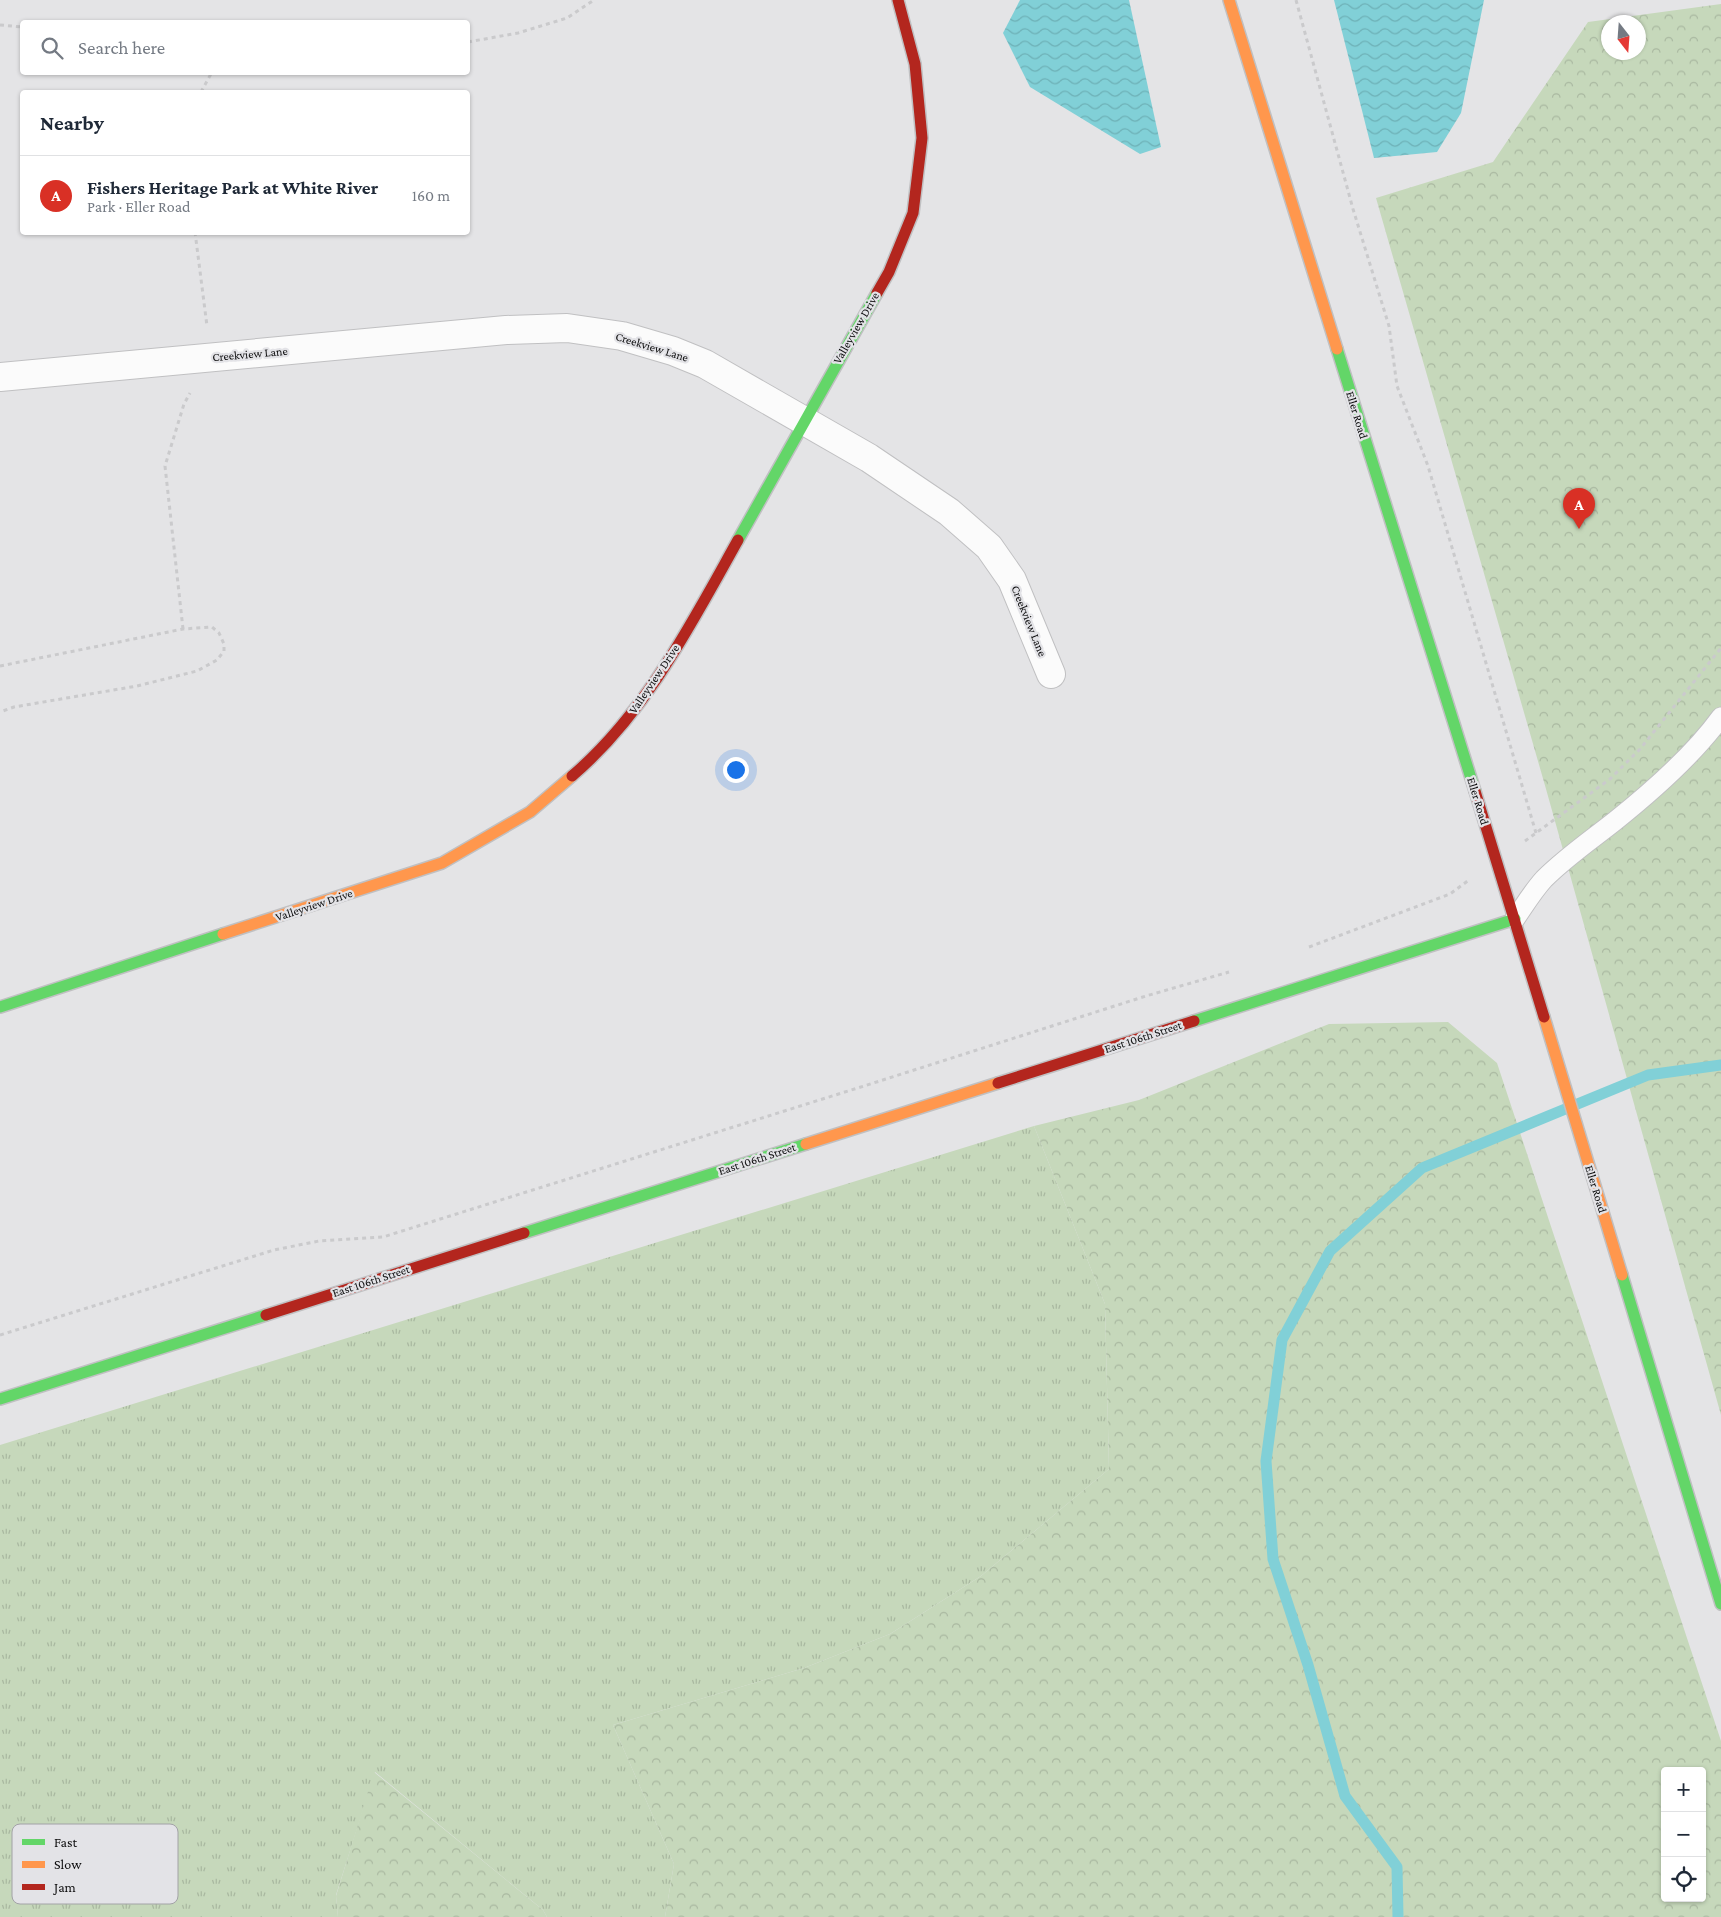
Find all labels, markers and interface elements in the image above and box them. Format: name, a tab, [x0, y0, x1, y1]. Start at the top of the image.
north arrow	[1601, 15, 1646, 60]
search box	[20, 20, 470, 75]
icon: search	[38, 34, 66, 62]
text: Search here	[78, 37, 165, 58]
text: Nearby	[40, 111, 104, 135]
text: Fishers Heritage Park at White River	[87, 177, 378, 198]
text: A	[51, 187, 61, 204]
text: 160 m	[412, 187, 450, 204]
text: Park · Eller Road	[87, 198, 191, 215]
street label: Valleyview Drive	[830, 290, 882, 366]
street label: Creekview Lane	[614, 329, 690, 365]
street label: Creekview Lane	[212, 344, 288, 364]
street label: Eller Road	[1343, 390, 1371, 441]
pin: A	[1563, 488, 1595, 529]
street label: Creekview Lane	[1008, 583, 1050, 659]
street label: Valleyview Drive	[626, 642, 682, 716]
your location	[723, 757, 749, 783]
street label: Eller Road	[1464, 776, 1492, 827]
street label: Valleyview Drive	[274, 886, 354, 924]
street label: East 106th Street	[1103, 1018, 1184, 1056]
street label: East 106th Street	[717, 1140, 798, 1178]
street label: Eller Road	[1582, 1164, 1610, 1215]
street label: East 106th Street	[331, 1262, 412, 1300]
map controls	[1661, 1767, 1706, 1902]
button: +	[1661, 1767, 1706, 1812]
button: −	[1661, 1812, 1706, 1857]
legend	[12, 1824, 178, 1904]
text: Fast	[54, 1834, 78, 1850]
text: Slow	[54, 1856, 82, 1872]
button: locate	[1661, 1857, 1706, 1902]
text: Jam	[52, 1879, 76, 1895]

